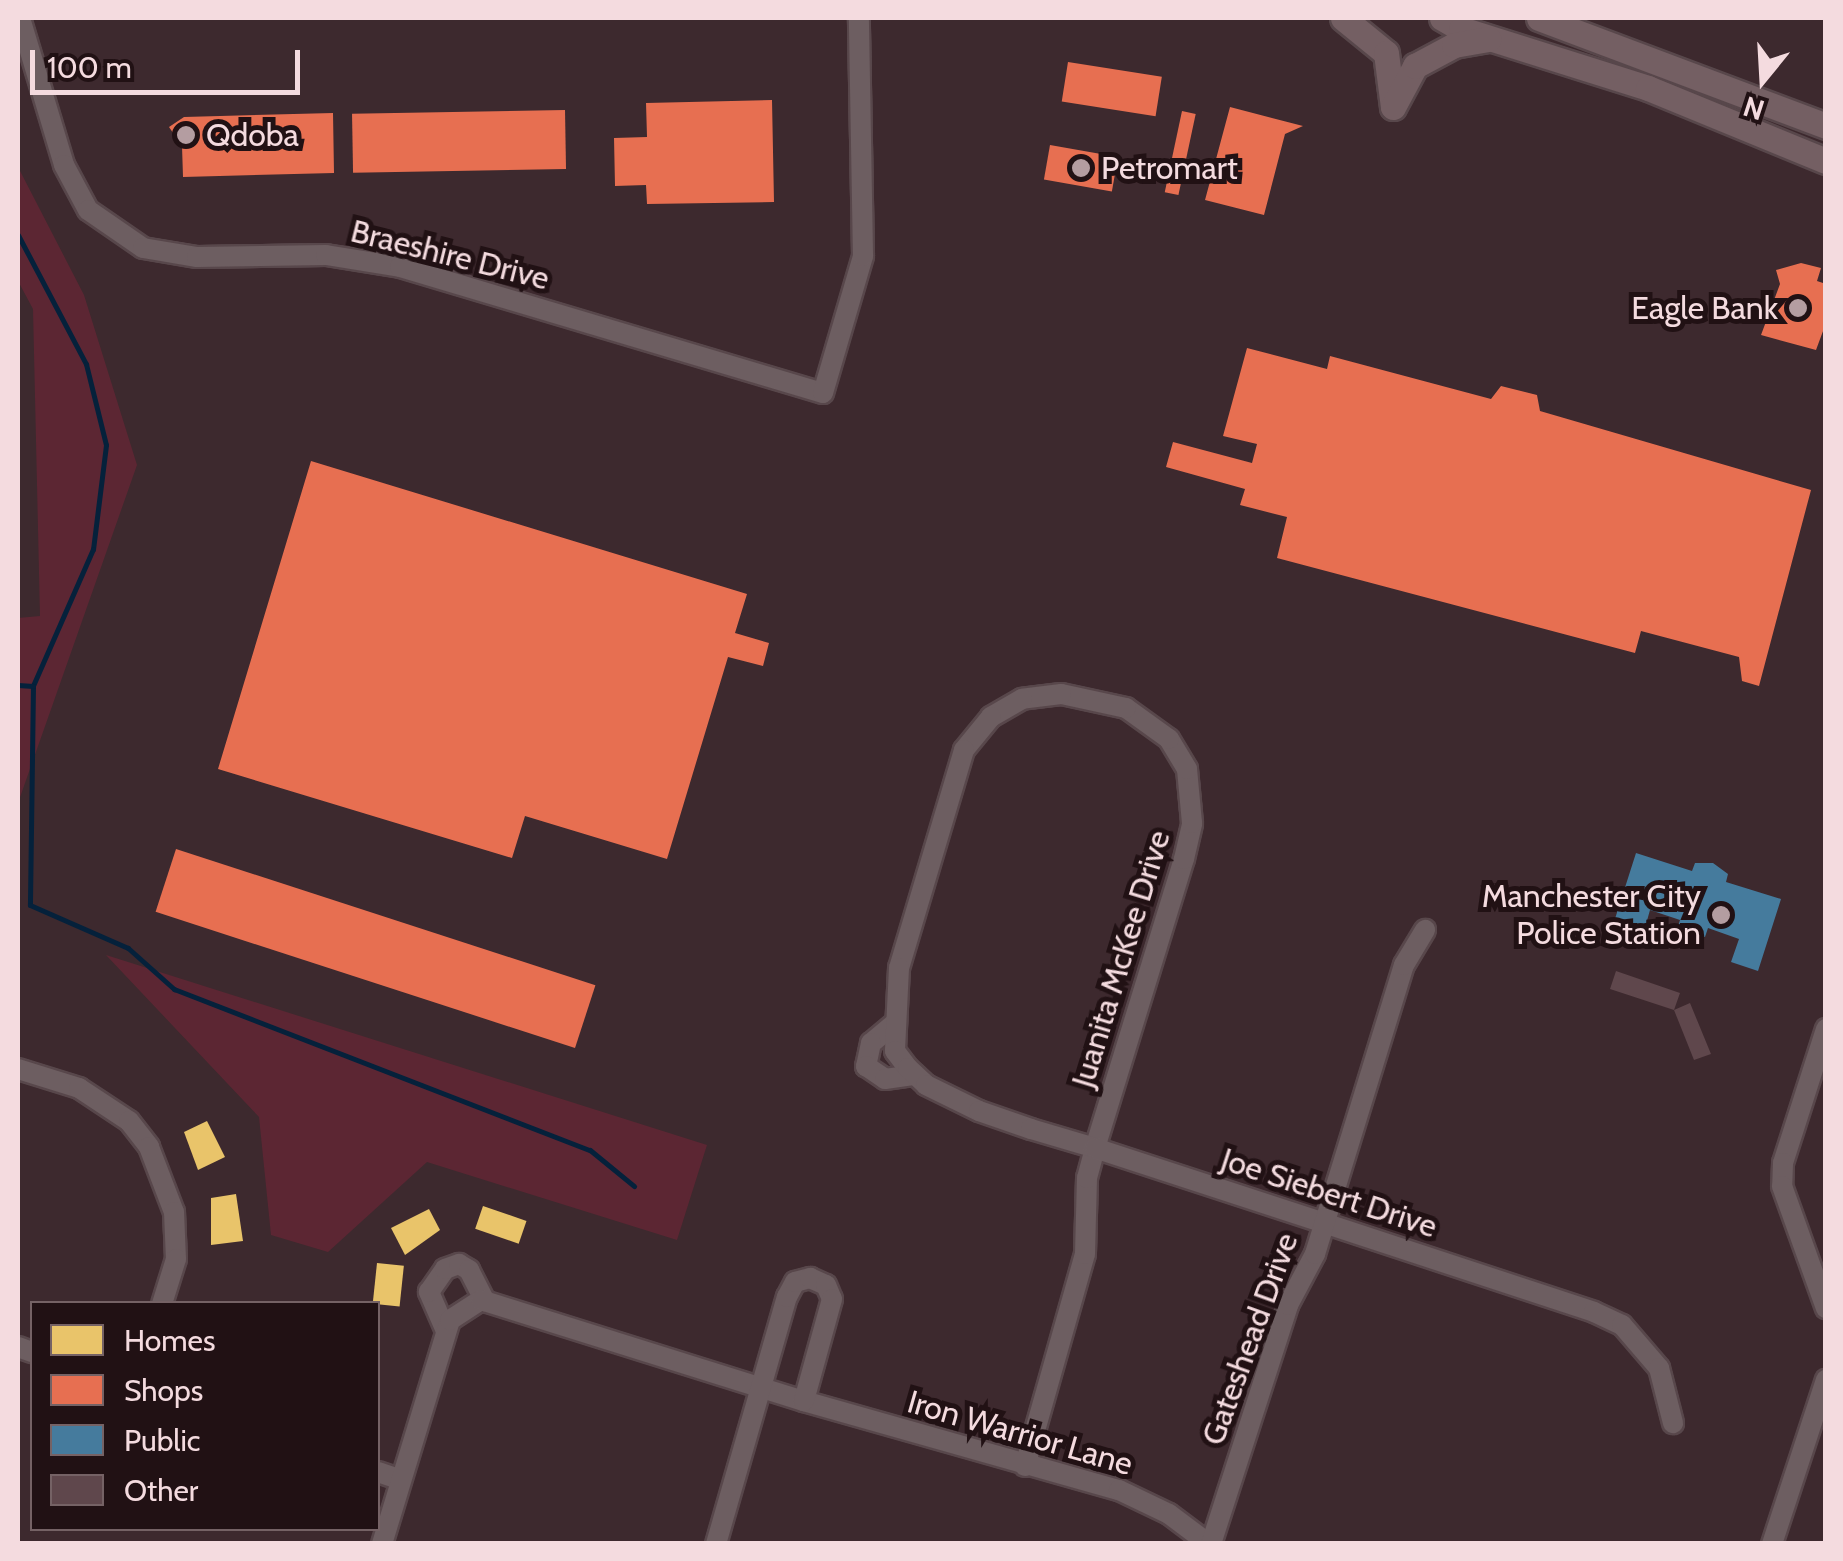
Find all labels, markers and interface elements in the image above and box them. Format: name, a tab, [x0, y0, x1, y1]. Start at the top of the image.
scale bar	[35, 30, 305, 92]
north arrow	[1713, 30, 1813, 130]
text: 100 m	[47, 49, 132, 86]
text: N	[1739, 89, 1768, 128]
place label: Qdoba	[206, 116, 299, 154]
marker: Qdoba	[175, 124, 197, 146]
place label: Petromart	[1101, 149, 1238, 187]
marker: Petromart	[1070, 157, 1092, 179]
street label: Braeshire Drive	[347, 212, 553, 298]
place label: Eagle Bank	[1631, 289, 1778, 327]
marker: Eagle Bank	[1787, 297, 1809, 319]
street label: Juanita McKee Drive	[1064, 826, 1178, 1092]
place label: Manchester City Police Station	[1482, 878, 1701, 953]
marker: Manchester City Police Station	[1710, 904, 1732, 926]
street label: Joe Siebert Drive	[1216, 1140, 1442, 1246]
street label: Gateshead Drive	[1194, 1228, 1306, 1450]
legend	[30, 1301, 380, 1531]
text: Homes	[124, 1322, 215, 1359]
text: Shops	[124, 1372, 203, 1409]
street label: Iron Warrior Lane	[903, 1383, 1137, 1483]
text: Public	[124, 1422, 200, 1459]
text: Other	[124, 1472, 198, 1509]

